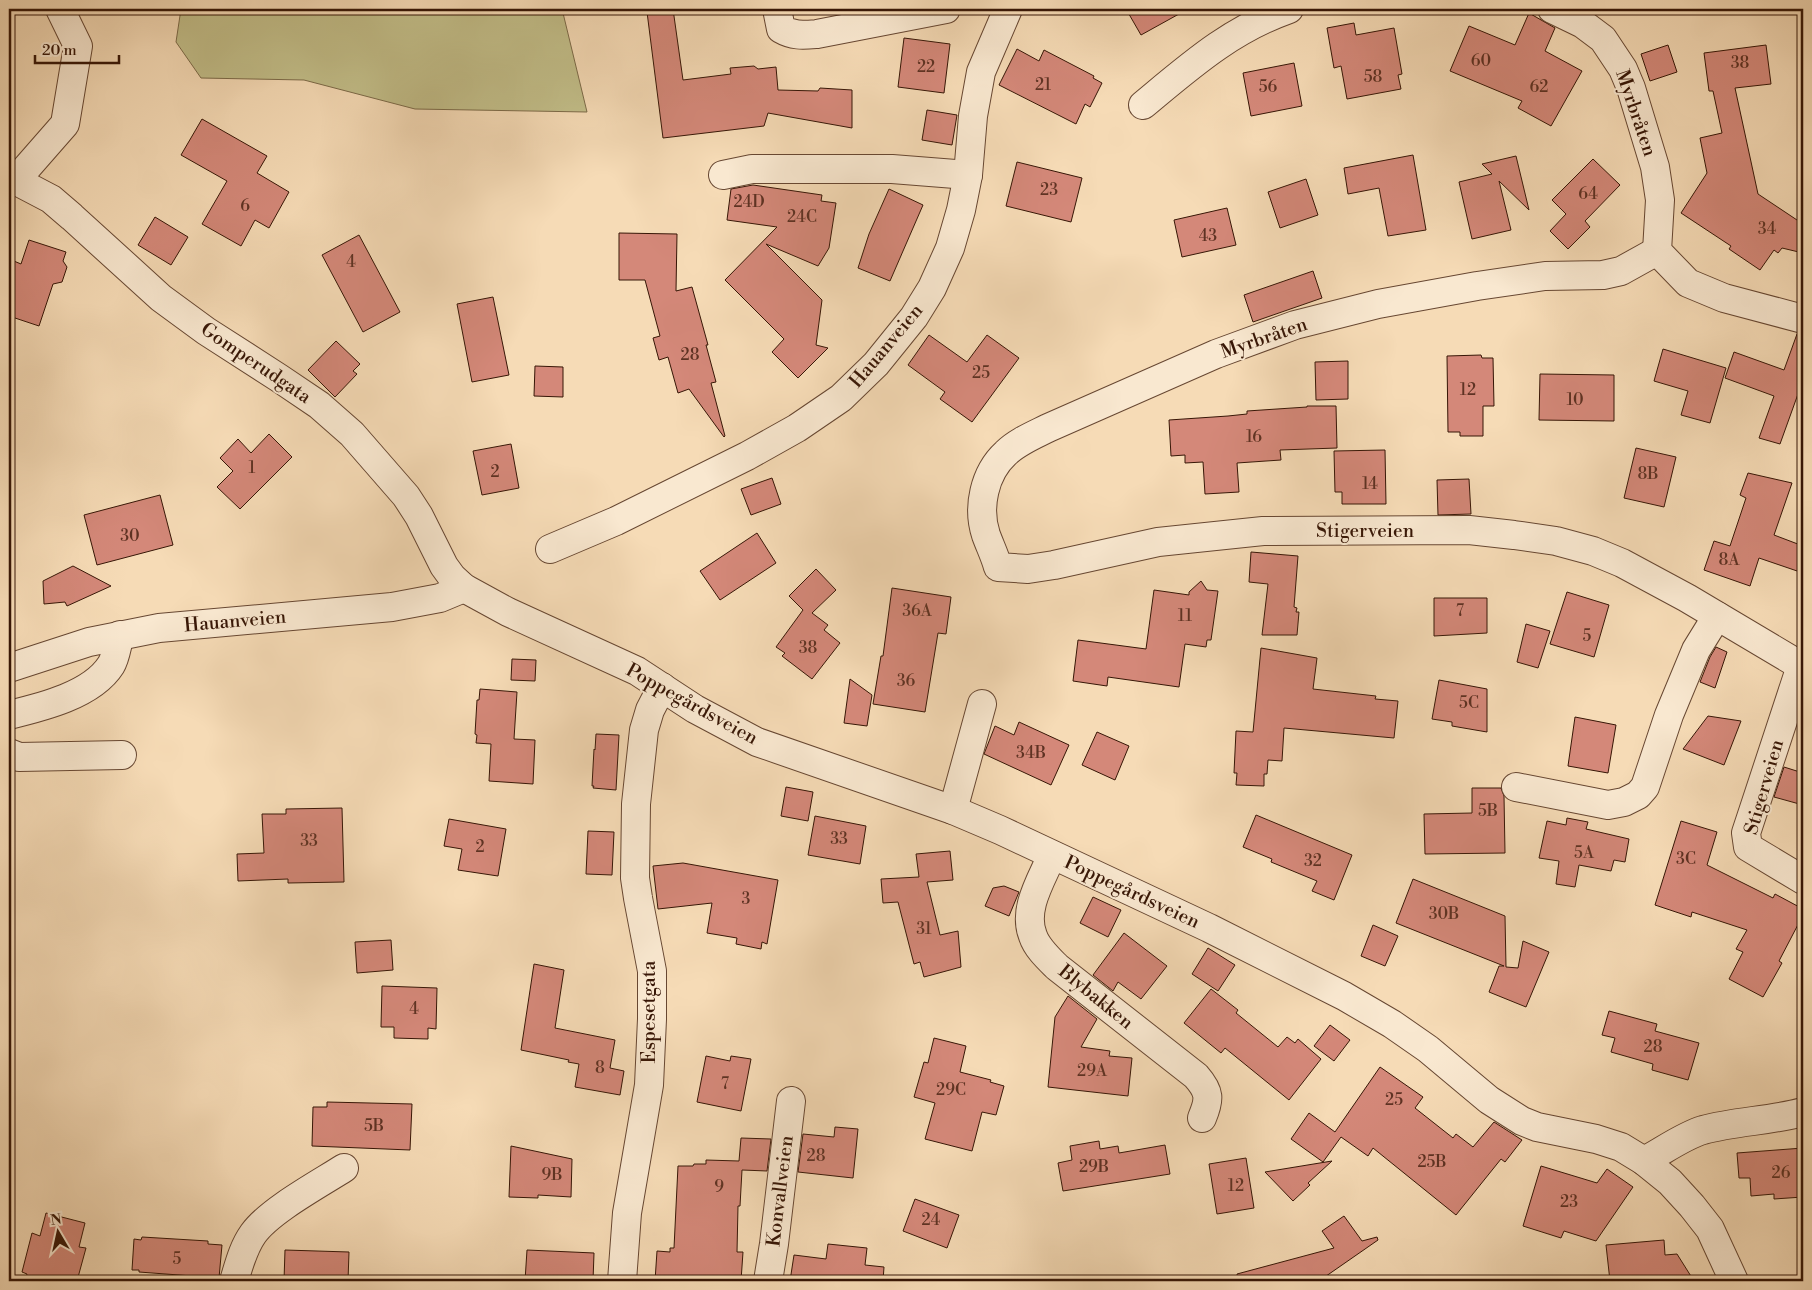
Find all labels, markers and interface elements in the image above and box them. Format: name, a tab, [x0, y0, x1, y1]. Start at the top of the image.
scale bar	[35, 32, 119, 64]
text: 20 m	[42, 41, 77, 60]
house number: 60	[1471, 51, 1491, 71]
house number: 38	[1731, 53, 1750, 73]
house number: 22	[917, 57, 935, 77]
street label: Myrbråten	[1610, 66, 1662, 160]
house number: 58	[1364, 67, 1383, 87]
house number: 21	[1035, 75, 1051, 95]
house number: 56	[1259, 77, 1278, 97]
house number: 62	[1530, 77, 1548, 97]
house number: 23	[1040, 180, 1058, 200]
house number: 64	[1578, 184, 1598, 204]
house number: 24D	[733, 192, 765, 212]
house number: 6	[240, 196, 250, 216]
house number: 24C	[787, 207, 817, 227]
house number: 34	[1758, 219, 1777, 239]
house number: 43	[1199, 226, 1217, 246]
house number: 4	[346, 252, 356, 272]
street label: Hauanveien	[844, 299, 928, 393]
street label: Myrbråten	[1217, 312, 1311, 364]
street label: Gomperudgata	[196, 317, 316, 409]
house number: 28	[681, 345, 700, 365]
house number: 25	[972, 363, 990, 383]
house number: 12	[1460, 380, 1476, 400]
house number: 10	[1567, 390, 1584, 410]
house number: 16	[1246, 427, 1262, 447]
house number: 1	[249, 458, 256, 478]
house number: 2	[490, 462, 500, 482]
house number: 8B	[1637, 464, 1659, 484]
house number: 14	[1362, 474, 1378, 494]
street label: Stigerveien	[1316, 519, 1414, 543]
house number: 30	[120, 526, 140, 546]
house number: 8A	[1719, 550, 1740, 570]
house number: 36A	[902, 601, 933, 621]
house number: 7	[1456, 601, 1464, 621]
street label: Hauanveien	[183, 605, 287, 637]
house number: 11	[1178, 606, 1192, 626]
house number: 5	[1583, 626, 1592, 646]
house number: 38	[799, 638, 818, 658]
street label: Poppegårdsveien	[622, 658, 762, 750]
house number: 36	[897, 671, 916, 691]
house number: 5C	[1459, 693, 1479, 713]
street label: Stigerveien	[1739, 737, 1789, 837]
house number: 34B	[1016, 743, 1046, 763]
house number: 5B	[1478, 801, 1498, 821]
house number: 33	[830, 829, 848, 849]
house number: 33	[300, 831, 318, 851]
house number: 2	[475, 837, 485, 857]
house number: 5A	[1574, 843, 1595, 863]
house number: 3C	[1676, 849, 1696, 869]
street label: Poppegårdsveien	[1060, 850, 1204, 934]
house number: 32	[1304, 851, 1322, 871]
house number: 3	[742, 889, 751, 909]
house number: 30B	[1429, 904, 1459, 924]
house number: 31	[916, 919, 932, 939]
street label: Blybakken	[1053, 959, 1138, 1034]
street label: Espesetgata	[637, 960, 661, 1063]
house number: 4	[409, 999, 419, 1019]
house number: 28	[1644, 1037, 1663, 1057]
house number: 8	[595, 1058, 605, 1078]
house number: 29A	[1077, 1061, 1108, 1081]
house number: 7	[721, 1074, 729, 1094]
house number: 29C	[936, 1080, 966, 1100]
house number: 25	[1385, 1090, 1403, 1110]
house number: 5B	[364, 1116, 384, 1136]
street label: Konvallveien	[761, 1134, 799, 1248]
house number: 28	[807, 1146, 826, 1166]
house number: 25B	[1417, 1152, 1447, 1172]
house number: 29B	[1079, 1157, 1109, 1177]
house number: 26	[1772, 1163, 1791, 1183]
house number: 9B	[542, 1165, 562, 1185]
house number: 12	[1228, 1176, 1244, 1196]
house number: 9	[714, 1177, 724, 1197]
house number: 23	[1560, 1192, 1578, 1212]
north arrow	[32, 1208, 82, 1258]
text: N	[49, 1210, 63, 1230]
house number: 24	[922, 1210, 941, 1230]
house number: 5	[173, 1249, 182, 1269]

